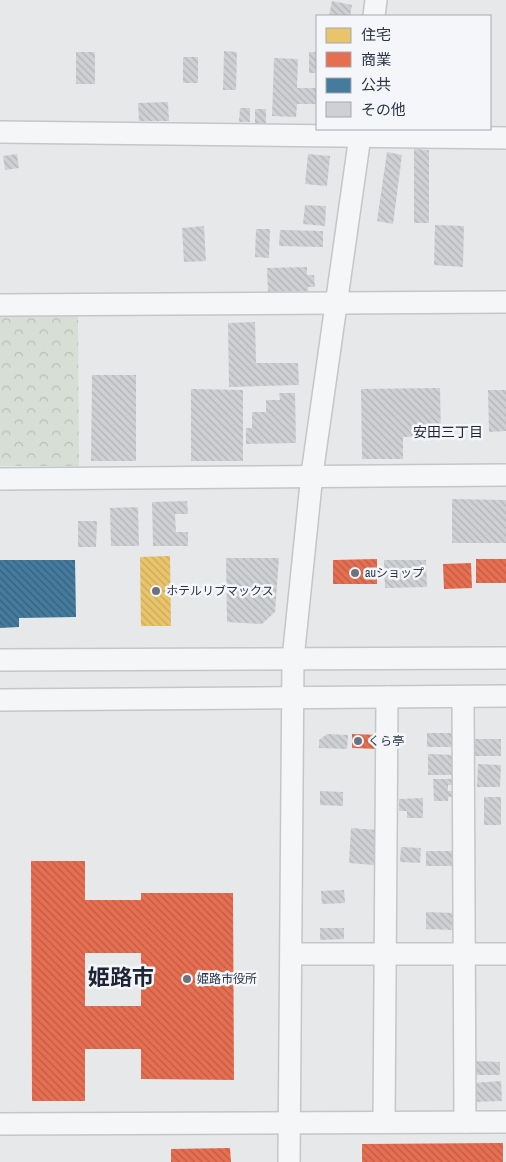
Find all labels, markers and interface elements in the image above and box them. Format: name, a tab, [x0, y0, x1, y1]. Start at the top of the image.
legend	[316, 15, 491, 130]
text: 住宅	[361, 24, 391, 45]
text: 商業	[361, 49, 391, 70]
text: 公共	[361, 74, 391, 95]
text: その他	[361, 99, 406, 120]
district label: 安田三丁目	[413, 423, 483, 441]
place label: auショップ	[365, 565, 424, 581]
marker: auショップ	[349, 567, 361, 579]
place label: ホテルリブマックス	[166, 583, 274, 599]
marker: ホテルリブマックス	[150, 585, 162, 597]
place label: くら亭	[368, 733, 404, 749]
marker: くら亭	[352, 735, 364, 747]
district label: 姫路市	[88, 962, 154, 992]
place label: 姫路市役所	[197, 971, 257, 987]
marker: 姫路市役所	[181, 973, 193, 985]

